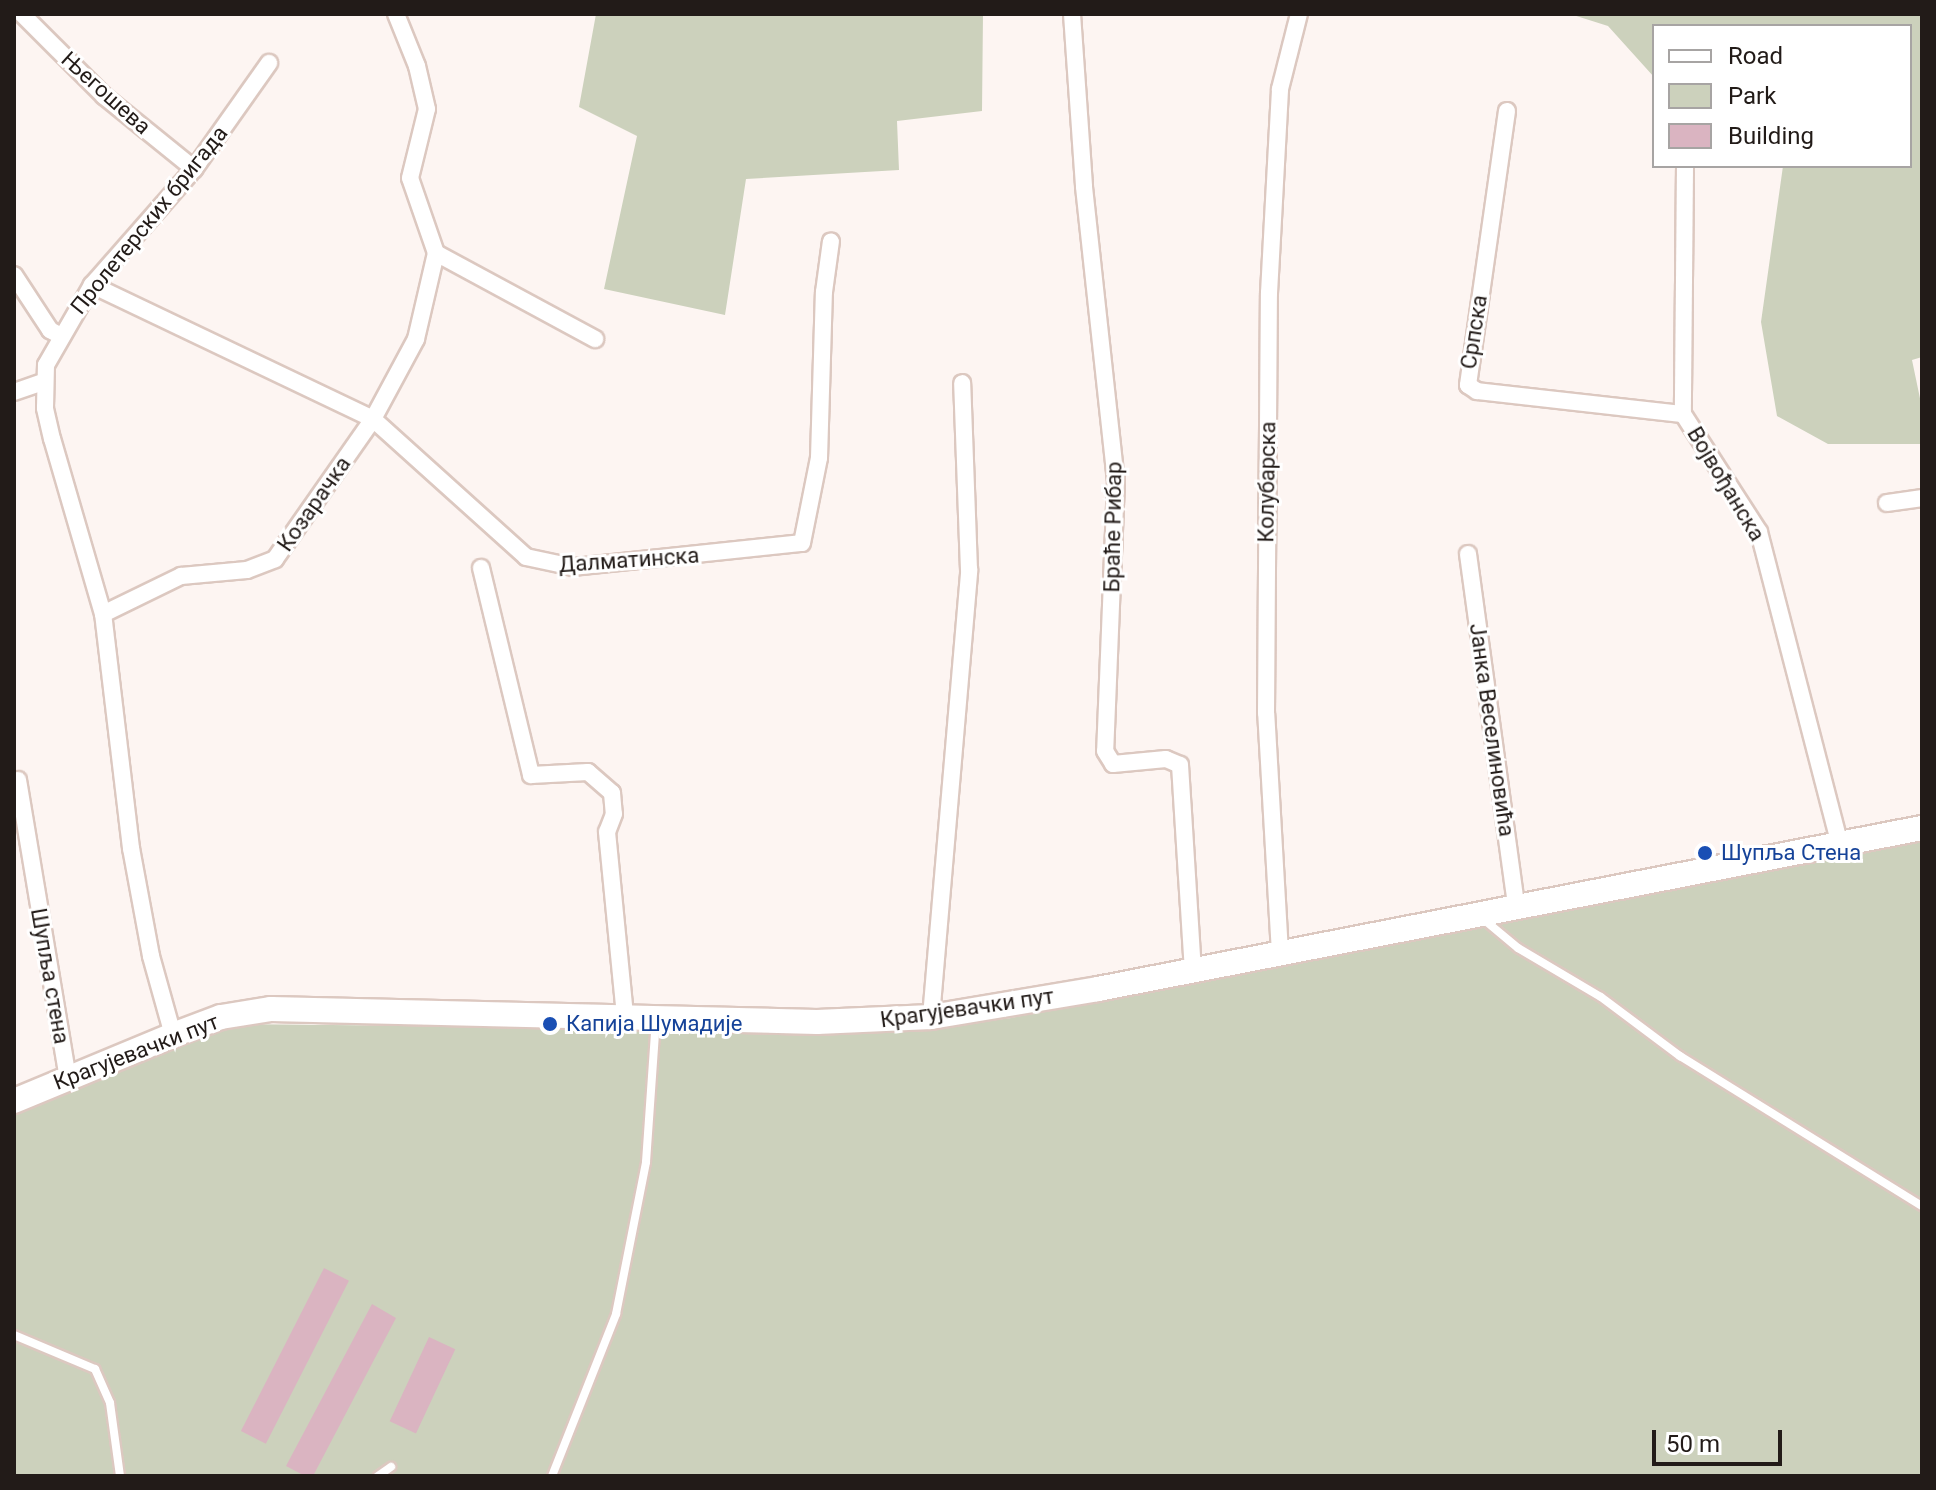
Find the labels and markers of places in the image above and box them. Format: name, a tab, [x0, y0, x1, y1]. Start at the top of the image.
place label: Шупља Стена	[1721, 840, 1861, 866]
marker: Шупља Стена	[1696, 844, 1714, 862]
place label: Капија Шумадије	[566, 1011, 742, 1037]
marker: Капија Шумадије	[541, 1015, 559, 1033]

